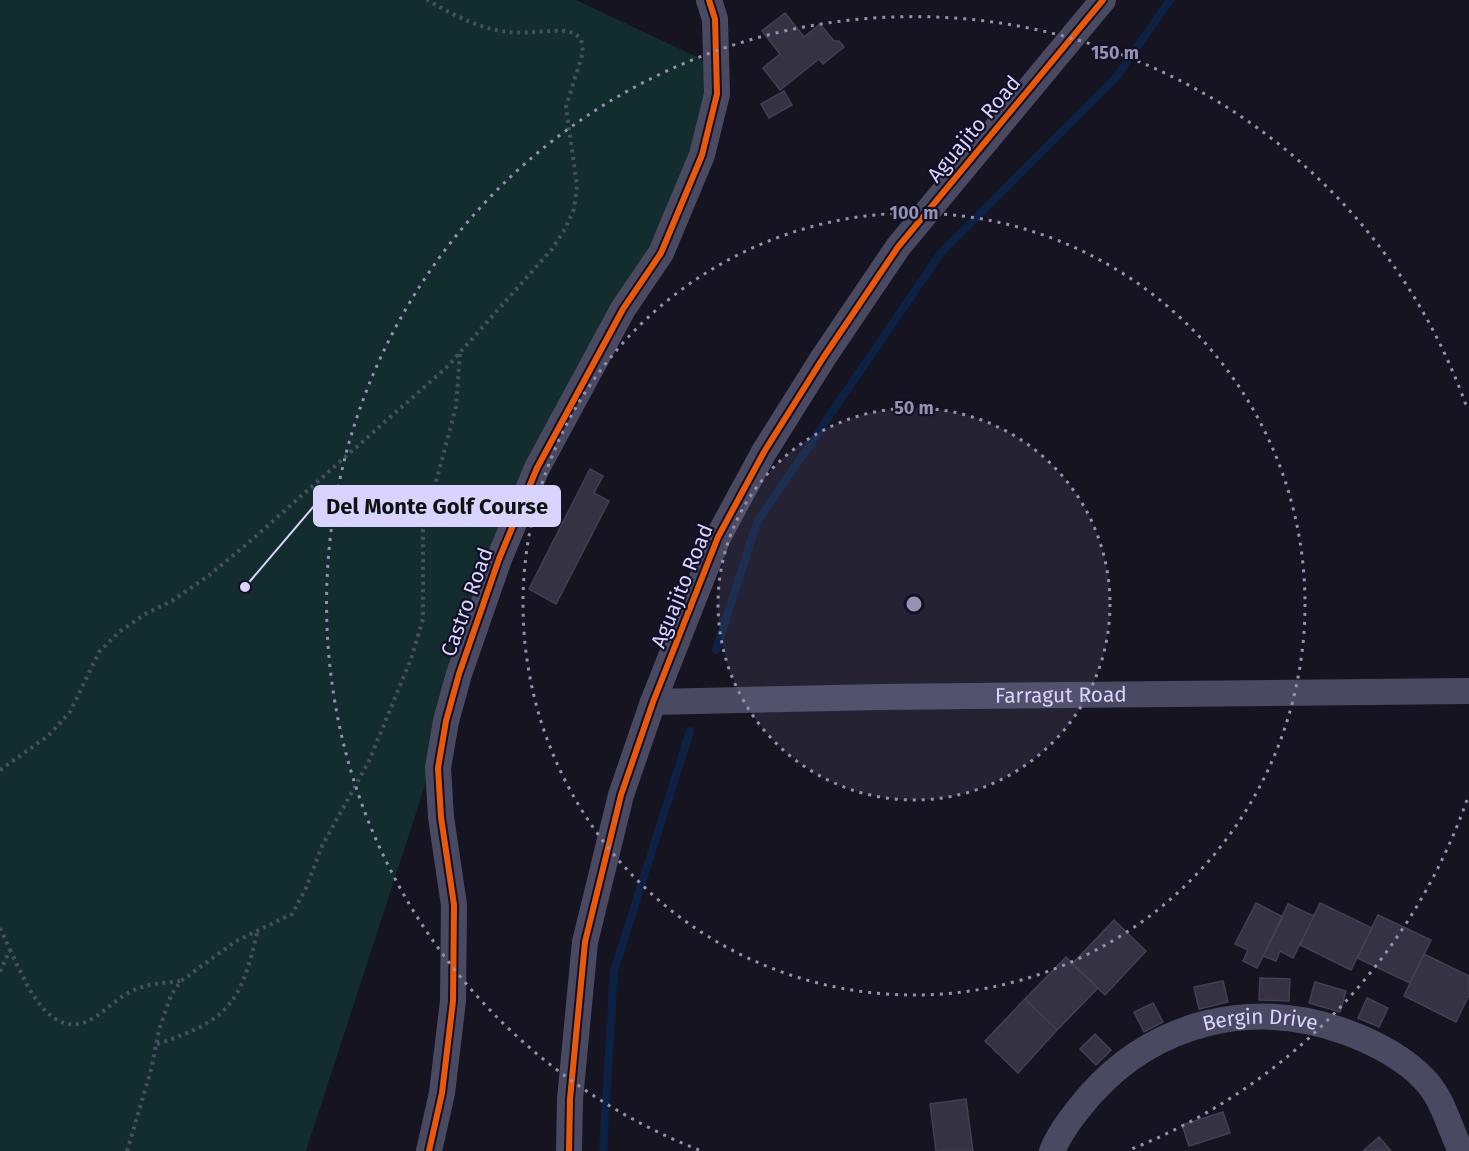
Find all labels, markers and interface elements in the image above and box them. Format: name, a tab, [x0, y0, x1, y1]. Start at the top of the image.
text: 150 m	[1091, 42, 1139, 64]
street label: Aguajito Road	[922, 70, 1026, 188]
text: 100 m	[890, 202, 938, 224]
text: 50 m	[894, 397, 934, 419]
callout: Del Monte Golf Course	[314, 486, 560, 526]
text: Del Monte Golf Course	[326, 493, 548, 520]
street label: Aguajito Road	[645, 520, 719, 652]
street label: Castro Road	[435, 544, 499, 660]
centre of rings	[904, 594, 924, 614]
street label: Farragut Road	[995, 681, 1127, 709]
street label: Bergin Drive	[1200, 1004, 1320, 1037]

